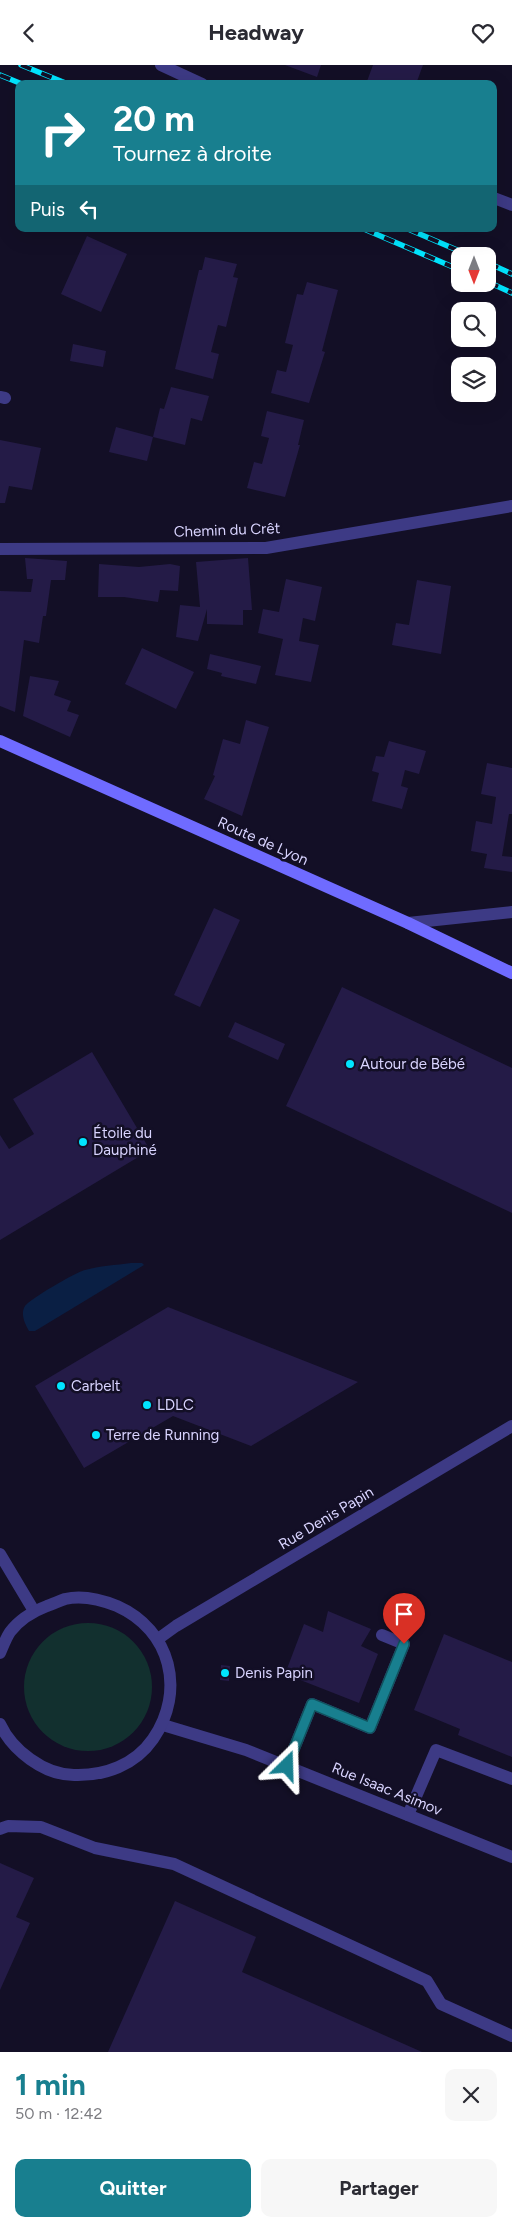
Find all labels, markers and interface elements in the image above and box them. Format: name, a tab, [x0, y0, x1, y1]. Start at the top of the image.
icon: back	[15, 19, 43, 47]
text: Headway	[208, 19, 304, 46]
icon: heart	[469, 19, 497, 47]
text: 20 m	[113, 98, 195, 140]
icon: right	[30, 100, 95, 165]
text: Tournez à droite	[113, 140, 272, 167]
icon: left	[75, 195, 103, 223]
text: Puis	[30, 198, 65, 221]
north arrow	[451, 247, 496, 293]
map controls	[451, 247, 496, 402]
button: search	[451, 302, 496, 347]
button: layers	[451, 357, 496, 402]
street label: Chemin du Crêt	[174, 519, 281, 541]
street label: Route de Lyon	[215, 813, 311, 869]
place label: Autour de Bébé	[360, 1055, 465, 1073]
marker: Autour de Bébé	[344, 1058, 356, 1070]
place label: Étoile du Dauphiné	[93, 1124, 157, 1159]
marker: Étoile du Dauphiné	[77, 1136, 89, 1148]
place label: Carbelt	[71, 1377, 121, 1395]
marker: Carbelt	[55, 1380, 67, 1392]
place label: LDLC	[157, 1396, 194, 1414]
marker: LDLC	[141, 1399, 153, 1411]
place label: Terre de Running	[106, 1426, 219, 1444]
marker: Terre de Running	[90, 1429, 102, 1441]
street label: Rue Denis Papin	[275, 1483, 377, 1553]
pin	[383, 1593, 425, 1644]
icon: arrive	[390, 1600, 418, 1628]
place label: Denis Papin	[235, 1664, 313, 1682]
marker: Denis Papin	[219, 1667, 231, 1679]
position arrow	[260, 1739, 312, 1791]
street label: Rue Isaac Asimov	[329, 1759, 445, 1819]
text: 1 min	[15, 2066, 86, 2103]
button: close	[445, 2069, 497, 2121]
text: 50 m · 12:42	[15, 2104, 102, 2123]
button: Quitter	[15, 2159, 251, 2217]
button: Partager	[261, 2159, 497, 2217]

